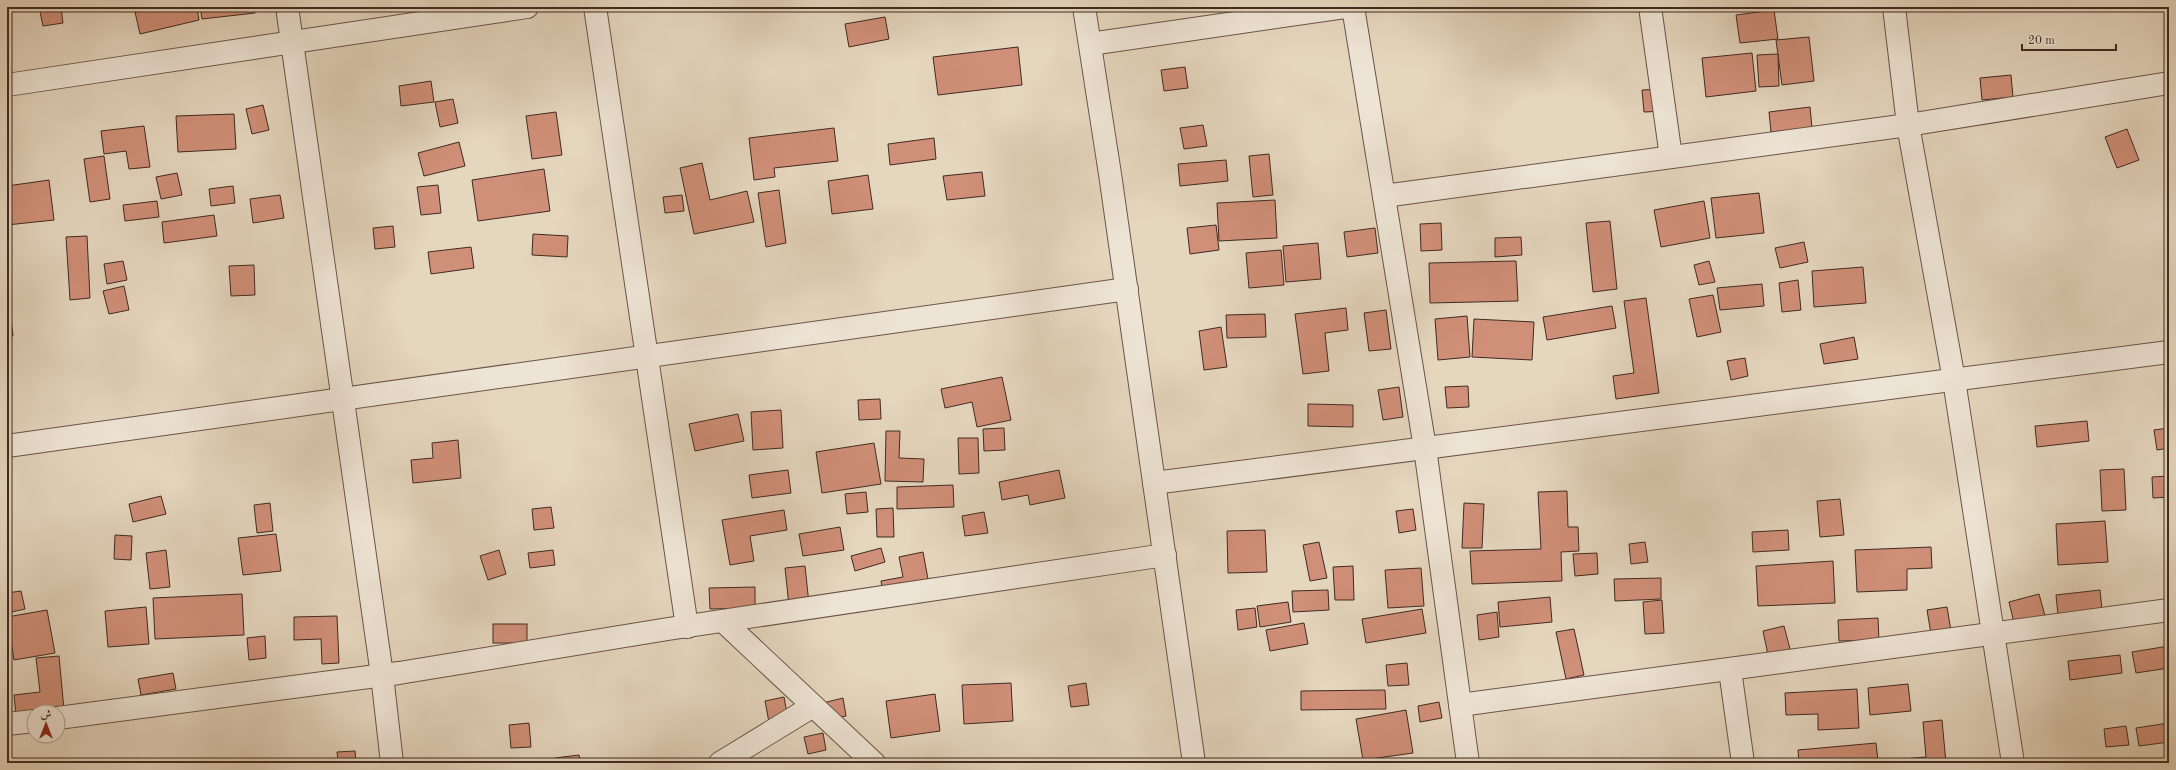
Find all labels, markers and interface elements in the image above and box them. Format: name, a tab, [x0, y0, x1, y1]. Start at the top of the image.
scale bar	[2022, 26, 2116, 52]
text: 20 m	[2028, 35, 2055, 47]
north arrow	[26, 704, 66, 744]
text: ش	[41, 710, 52, 721]

